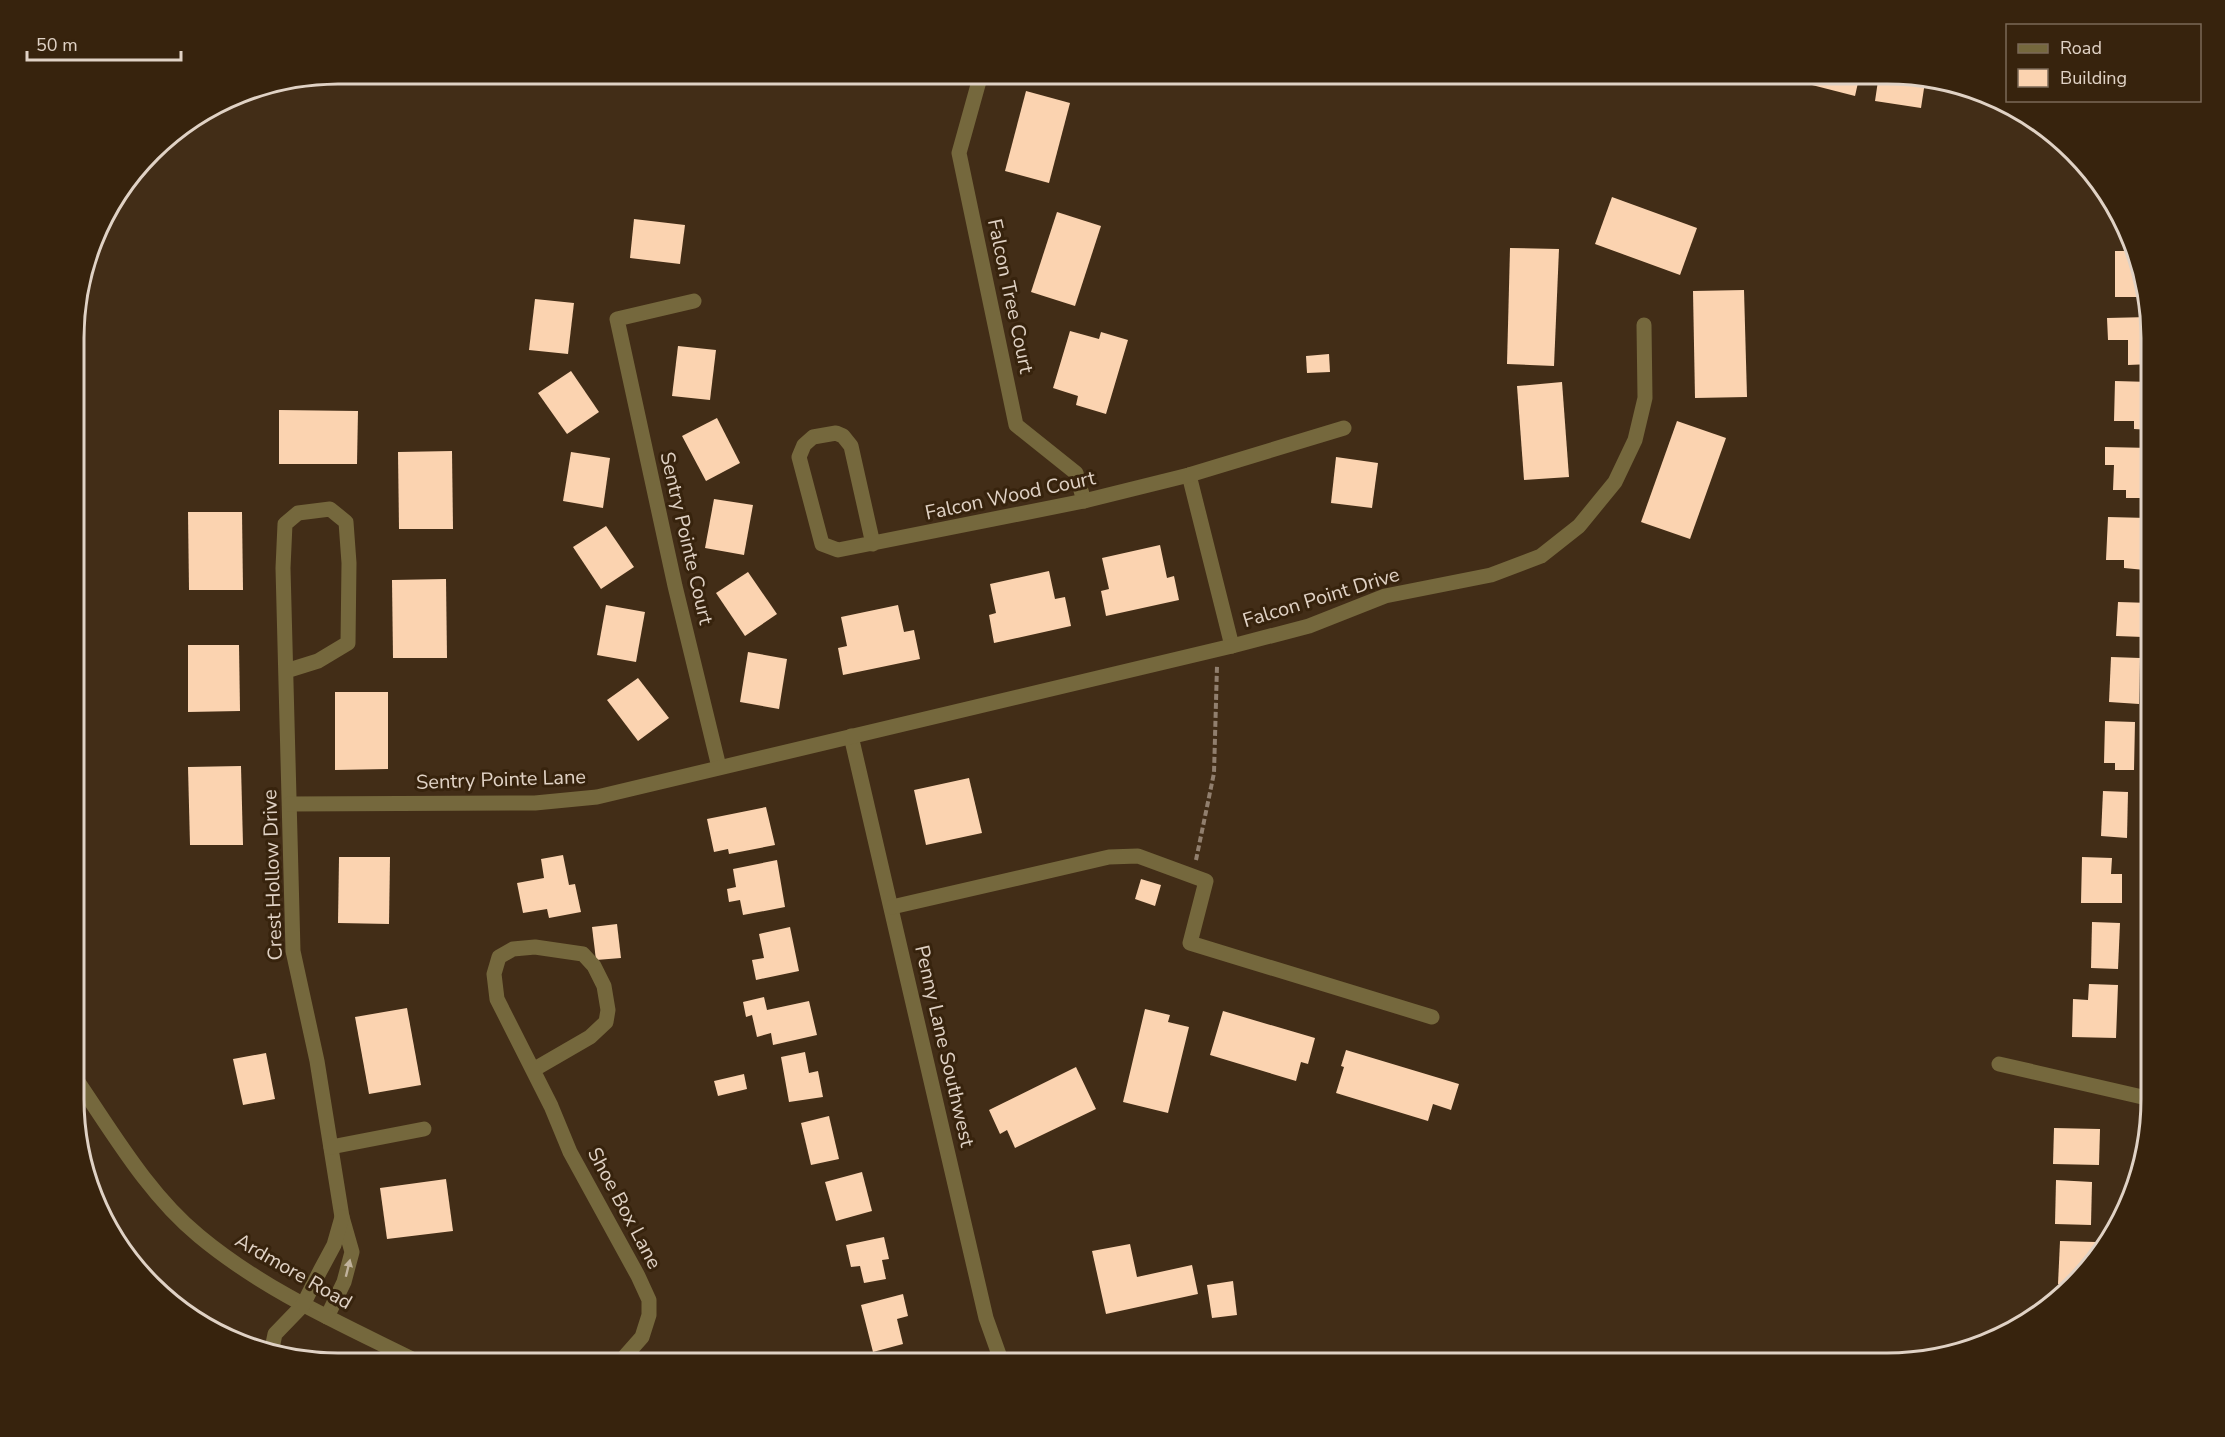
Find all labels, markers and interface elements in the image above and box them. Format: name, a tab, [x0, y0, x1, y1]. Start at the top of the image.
scale bar	[27, 24, 182, 62]
legend	[2006, 24, 2201, 102]
text: 50 m	[36, 33, 78, 57]
text: Road	[2060, 36, 2102, 60]
text: Building	[2060, 66, 2127, 90]
street label: Falcon Tree Court	[981, 216, 1040, 377]
street label: Sentry Pointe Court	[654, 449, 720, 628]
street label: Falcon Wood Court	[923, 464, 1099, 527]
street label: Falcon Point Drive	[1239, 561, 1403, 634]
street label: Sentry Pointe Lane	[416, 763, 586, 796]
street label: Crest Hollow Drive	[256, 789, 289, 961]
street label: Penny Lane Southwest	[908, 943, 981, 1151]
street label: Shoe Box Lane	[581, 1143, 668, 1274]
street label: Ardmore Road	[230, 1227, 357, 1316]
one-way arrow	[343, 1259, 353, 1277]

